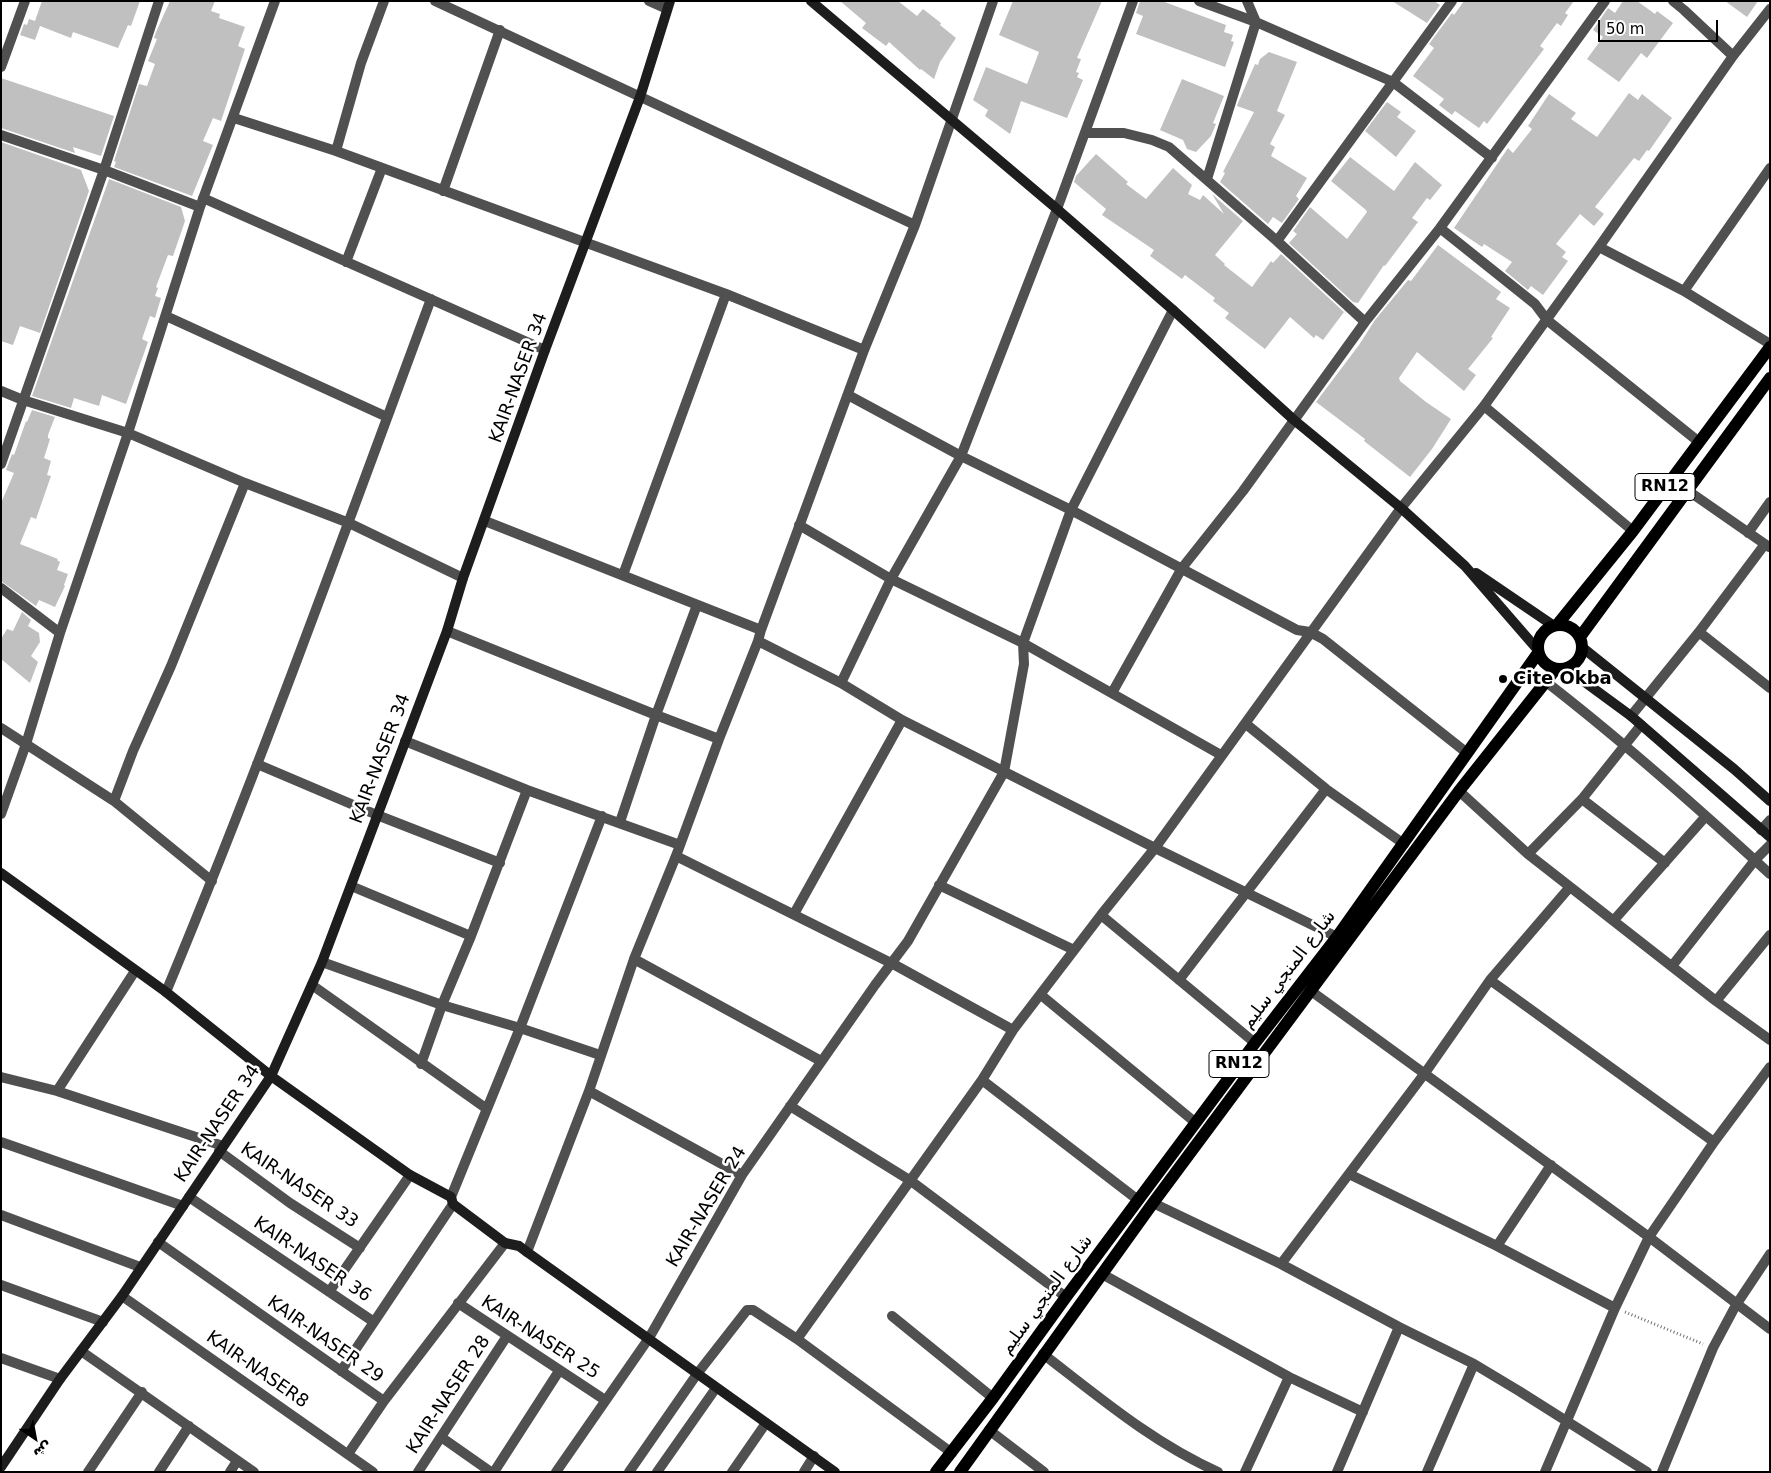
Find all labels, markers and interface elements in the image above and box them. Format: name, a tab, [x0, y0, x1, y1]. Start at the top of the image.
scale bar	[1601, 10, 1721, 42]
text: 50 m	[1606, 20, 1644, 38]
street label: KAIR-NASER 34	[485, 310, 553, 446]
road number: RN12	[1635, 474, 1695, 501]
place label: Cite Okba	[1513, 668, 1612, 690]
marker: Cite Okba	[1497, 673, 1509, 685]
street label: KAIR-NASER 34	[346, 691, 416, 827]
street label: شارع المنجي سليم	[1237, 906, 1341, 1034]
road number: RN12	[1209, 1050, 1269, 1078]
street label: KAIR-NASER 34	[171, 1061, 265, 1187]
street label: KAIR-NASER 33	[236, 1139, 362, 1233]
street label: KAIR-NASER 24	[662, 1143, 752, 1271]
street label: KAIR-NASER 36	[249, 1213, 375, 1307]
street label: شارع المنجي سليم	[996, 1231, 1098, 1359]
street label: KAIR-NASER 29	[263, 1292, 387, 1388]
street label: KAIR-NASER 25	[477, 1292, 603, 1384]
street label: KAIR-NASER8	[202, 1327, 312, 1413]
street label: KAIR-NASER 28	[403, 1332, 495, 1458]
north arrow	[10, 1413, 60, 1463]
text: ش	[31, 1439, 56, 1463]

